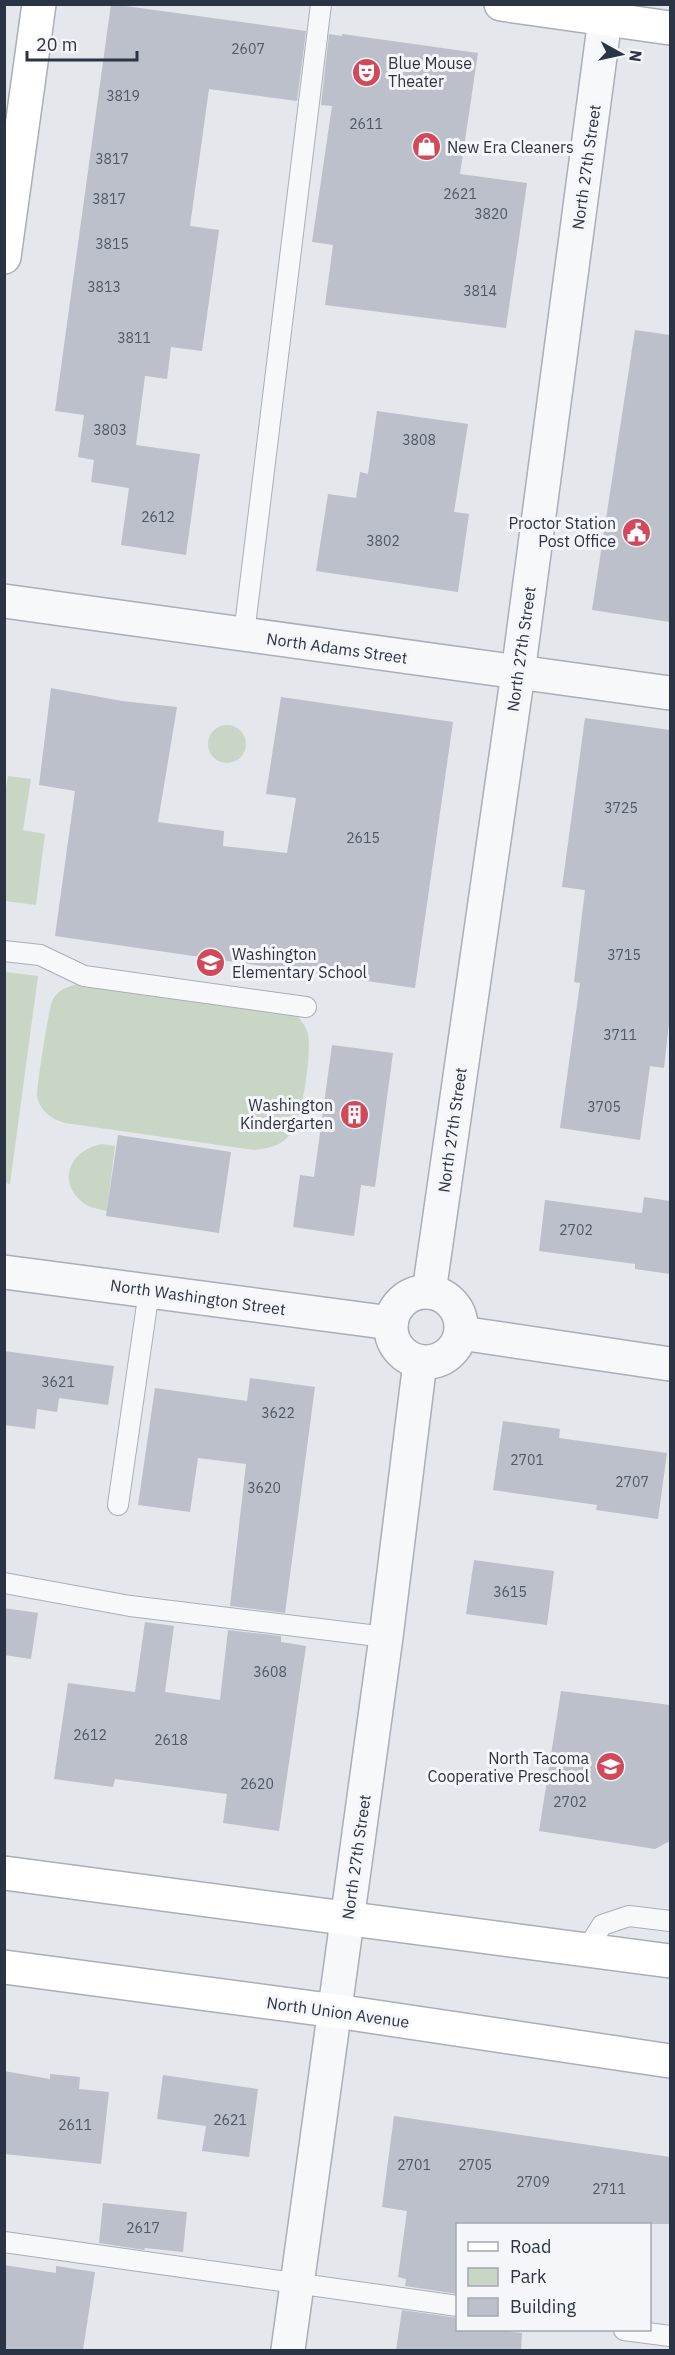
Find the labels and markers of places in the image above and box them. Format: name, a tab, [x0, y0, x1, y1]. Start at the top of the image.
place label: Blue Mouse Theater	[388, 53, 472, 91]
theatre icon: Blue Mouse Theater	[351, 56, 383, 88]
shop icon: New Era Cleaners	[410, 131, 442, 163]
place label: New Era Cleaners	[447, 137, 574, 157]
place label: Proctor Station Post Office	[508, 513, 616, 551]
public building icon: Proctor Station Post Office	[621, 516, 653, 548]
place label: Washington Elementary School	[232, 944, 367, 982]
school or university icon: Washington Elementary School	[195, 947, 227, 979]
place label: Washington Kindergarten	[240, 1095, 333, 1133]
building icon: Washington Kindergarten	[338, 1098, 370, 1130]
place label: North Tacoma Cooperative Preschool	[427, 1748, 589, 1786]
school or university icon: North Tacoma Cooperative Preschool	[594, 1751, 626, 1783]

